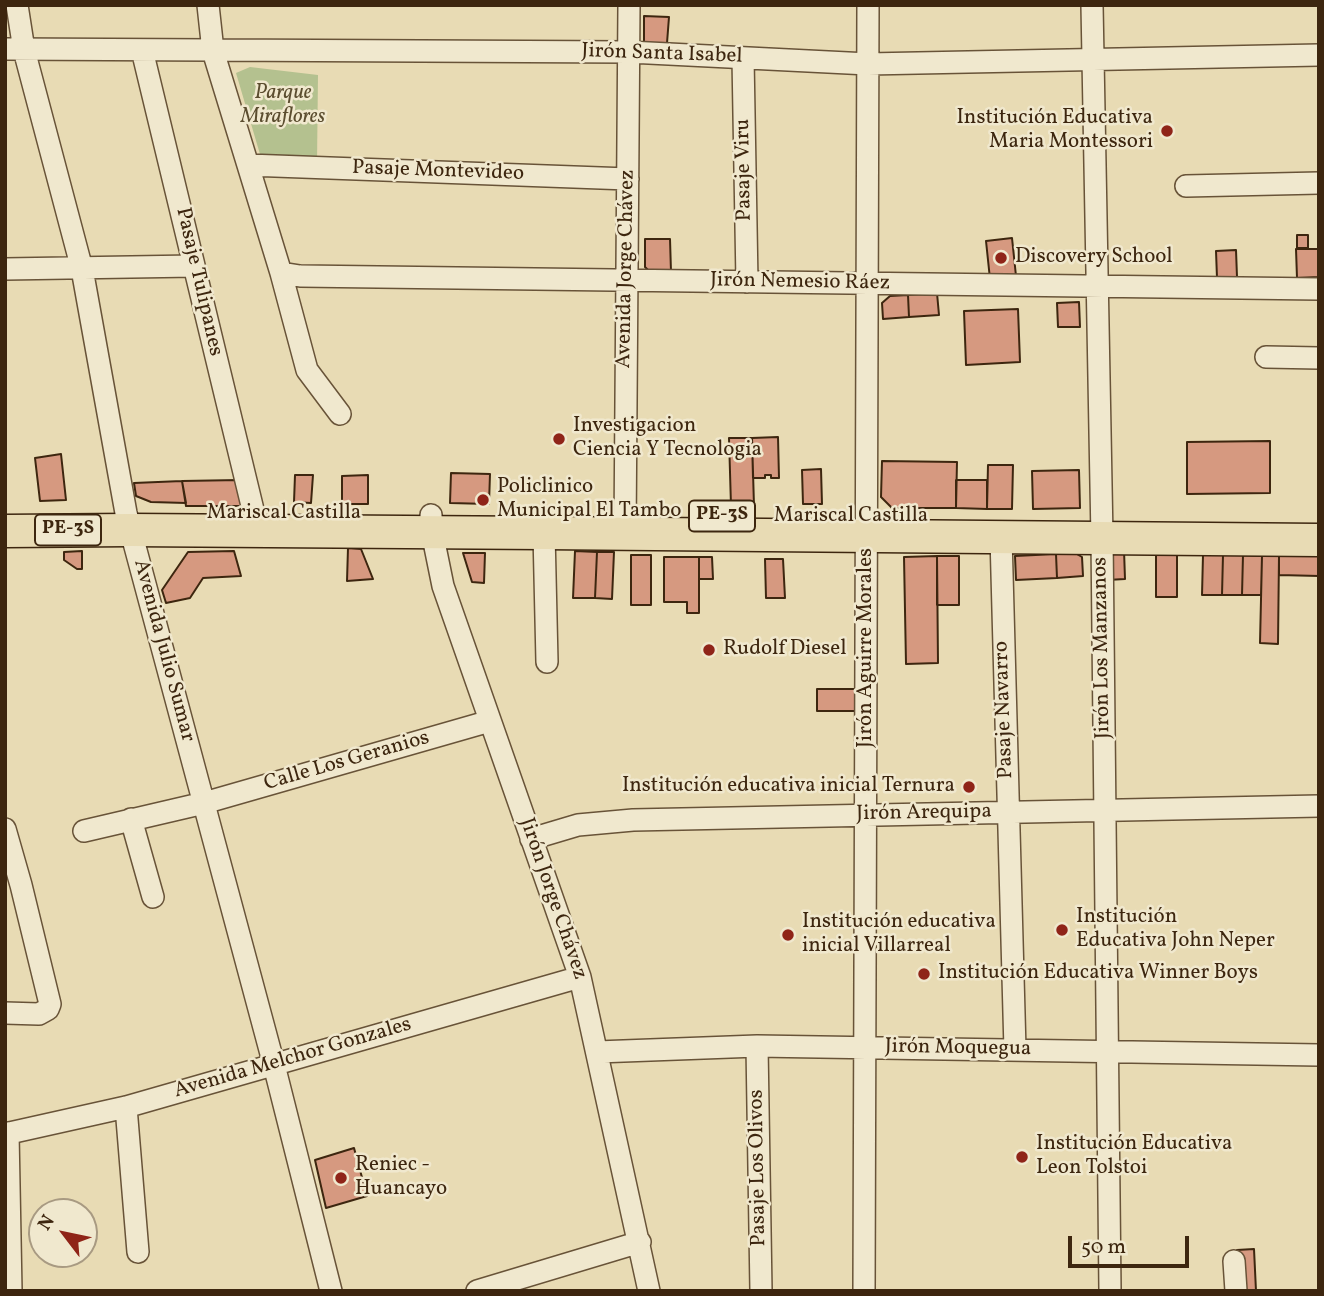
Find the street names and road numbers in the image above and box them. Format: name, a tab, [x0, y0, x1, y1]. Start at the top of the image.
street label: Jirón Santa Isabel	[581, 40, 743, 70]
street label: Pasaje Viru	[732, 119, 758, 221]
street label: Pasaje Montevideo	[351, 156, 525, 188]
street label: Avenida Jorge Chávez	[613, 169, 641, 369]
street label: Pasaje Tulipanes	[169, 205, 227, 359]
street label: Jirón Nemesio Ráez	[710, 269, 890, 297]
road number: PE-3S	[689, 500, 755, 531]
street label: Mariscal Castilla	[207, 501, 361, 527]
street label: Mariscal Castilla	[774, 504, 928, 530]
road number: PE-3S	[35, 514, 101, 545]
street label: Jirón Aguirre Morales	[854, 548, 880, 748]
street label: Avenida Julio Sumar	[127, 557, 199, 745]
street label: Jirón Los Manzanos	[1089, 557, 1117, 739]
street label: Pasaje Navarro	[990, 641, 1020, 779]
street label: Calle Los Geranios	[262, 726, 432, 798]
street label: Jirón Arequipa	[856, 800, 992, 828]
street label: Jirón Jorge Chávez	[513, 815, 591, 983]
street label: Avenida Melchor Gonzales	[171, 1013, 415, 1105]
street label: Jirón Moquegua	[885, 1035, 1031, 1063]
street label: Pasaje Los Olivos	[745, 1089, 773, 1247]

